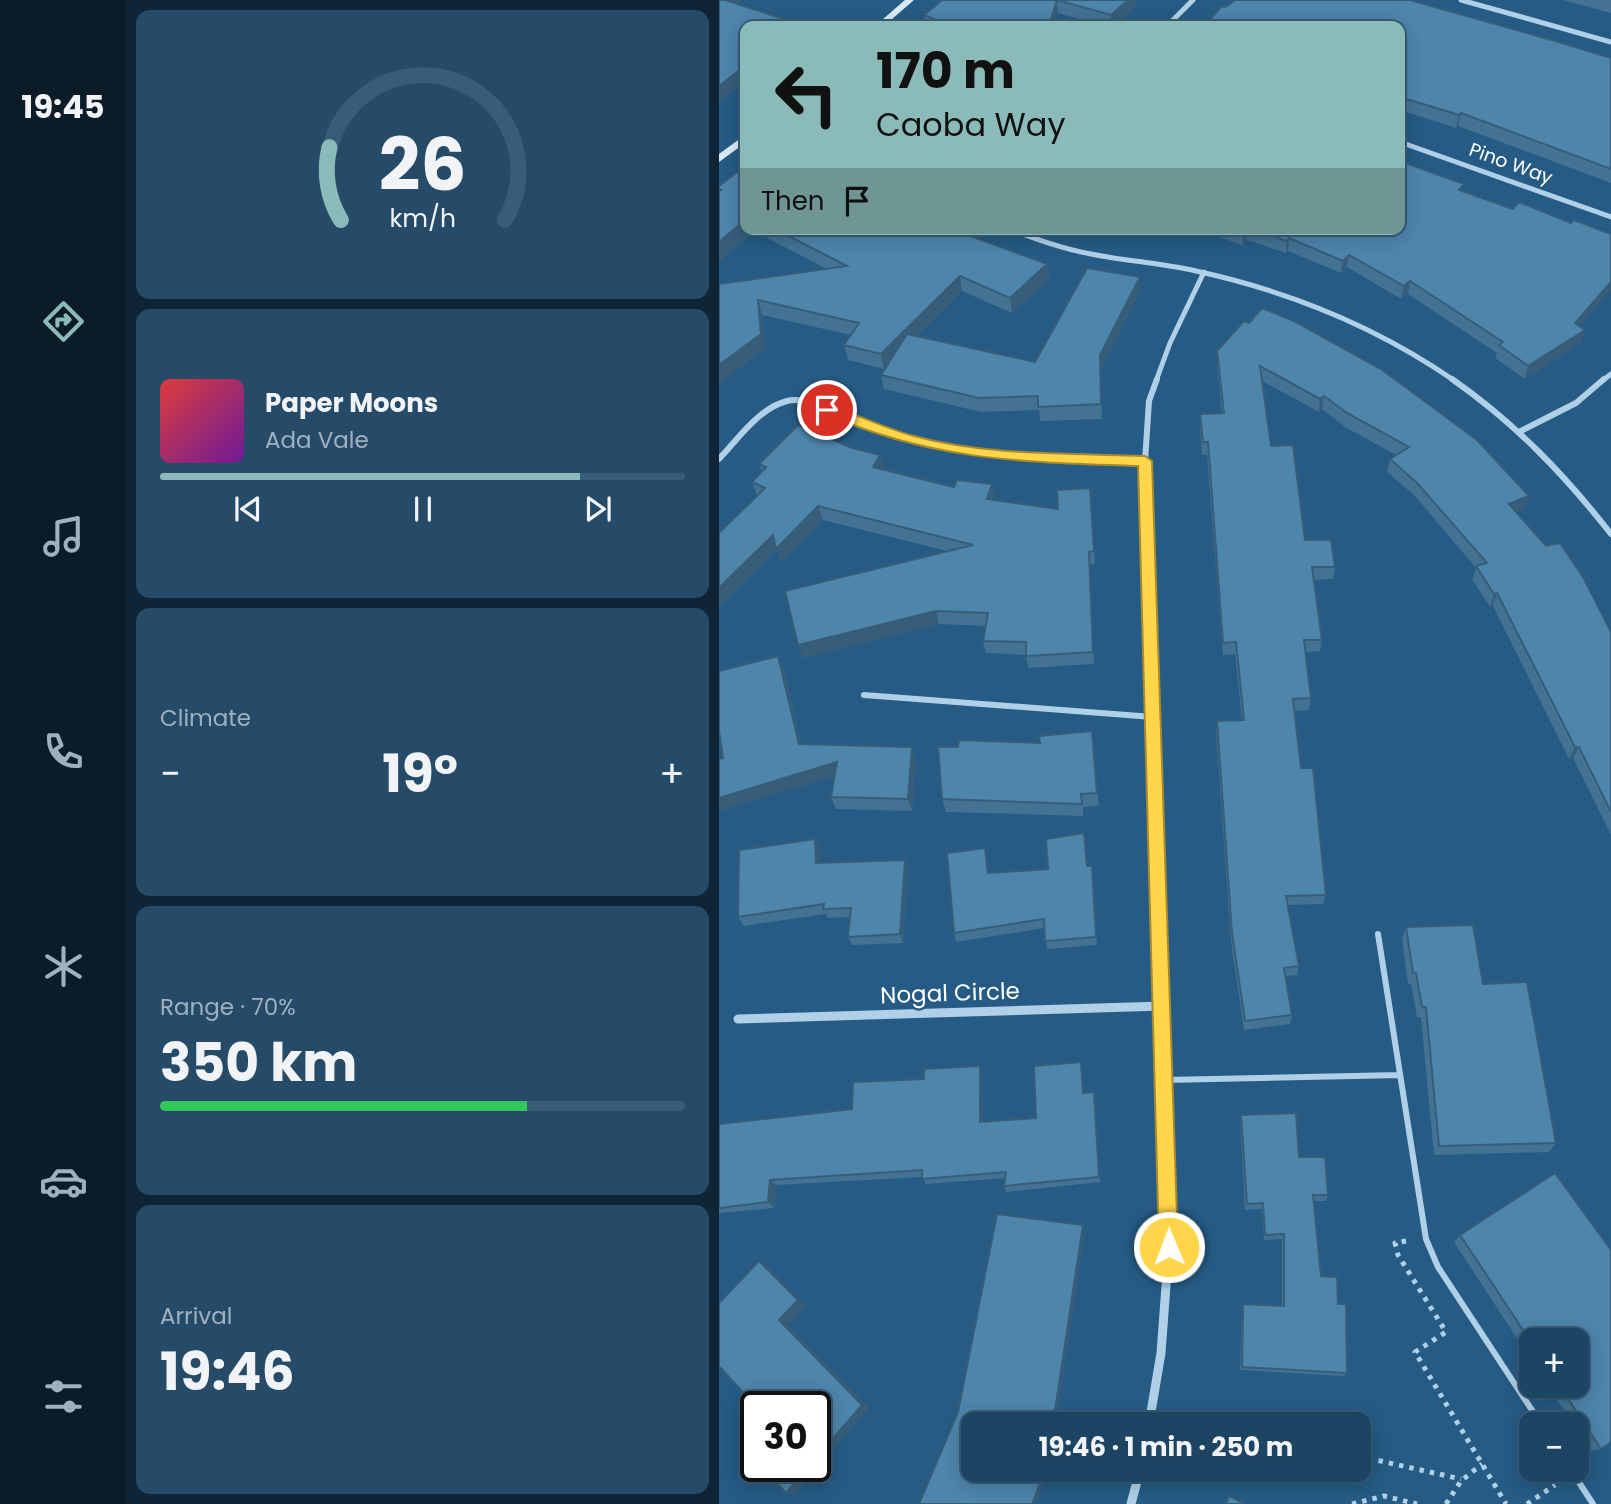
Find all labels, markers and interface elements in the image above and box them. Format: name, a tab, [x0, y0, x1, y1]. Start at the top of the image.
text: 170 m	[876, 37, 1015, 105]
icon: left	[761, 49, 852, 140]
text: 19:45	[21, 84, 105, 129]
text: Caoba Way	[876, 102, 1066, 147]
text: 26	[379, 115, 466, 216]
street label: Pino Way	[1465, 136, 1557, 191]
icon: arrive	[838, 182, 876, 220]
text: Then	[761, 183, 824, 219]
text: km/h	[389, 201, 456, 236]
icon: directions	[39, 297, 88, 346]
pin	[797, 380, 857, 440]
text: Paper Moons	[265, 385, 438, 421]
icon: arrive	[808, 391, 846, 429]
text: Ada Vale	[265, 424, 369, 456]
icon: previous	[229, 490, 267, 528]
icon: pause	[404, 490, 442, 528]
icon: next	[579, 490, 617, 528]
icon: music	[39, 512, 88, 561]
text: Climate	[160, 702, 251, 734]
icon: phone	[39, 727, 88, 776]
text: 19°	[382, 737, 458, 810]
text: −	[160, 747, 181, 800]
text: +	[659, 747, 685, 800]
icon: climate	[39, 942, 88, 991]
street label: Nogal Circle	[880, 975, 1020, 1011]
text: Range · 70%	[160, 991, 296, 1023]
text: 350 km	[160, 1026, 357, 1099]
icon: car	[39, 1157, 88, 1206]
position arrow	[1132, 1210, 1206, 1284]
text: Arrival	[160, 1300, 232, 1332]
map controls	[1519, 1328, 1589, 1482]
button: +	[1519, 1328, 1589, 1398]
text: 19:46	[160, 1335, 295, 1408]
icon: filters	[39, 1372, 88, 1421]
speed limit sign: 30	[740, 1391, 831, 1482]
button: −	[1519, 1412, 1589, 1482]
text: 19:46 · 1 min · 250 m	[1039, 1429, 1293, 1465]

